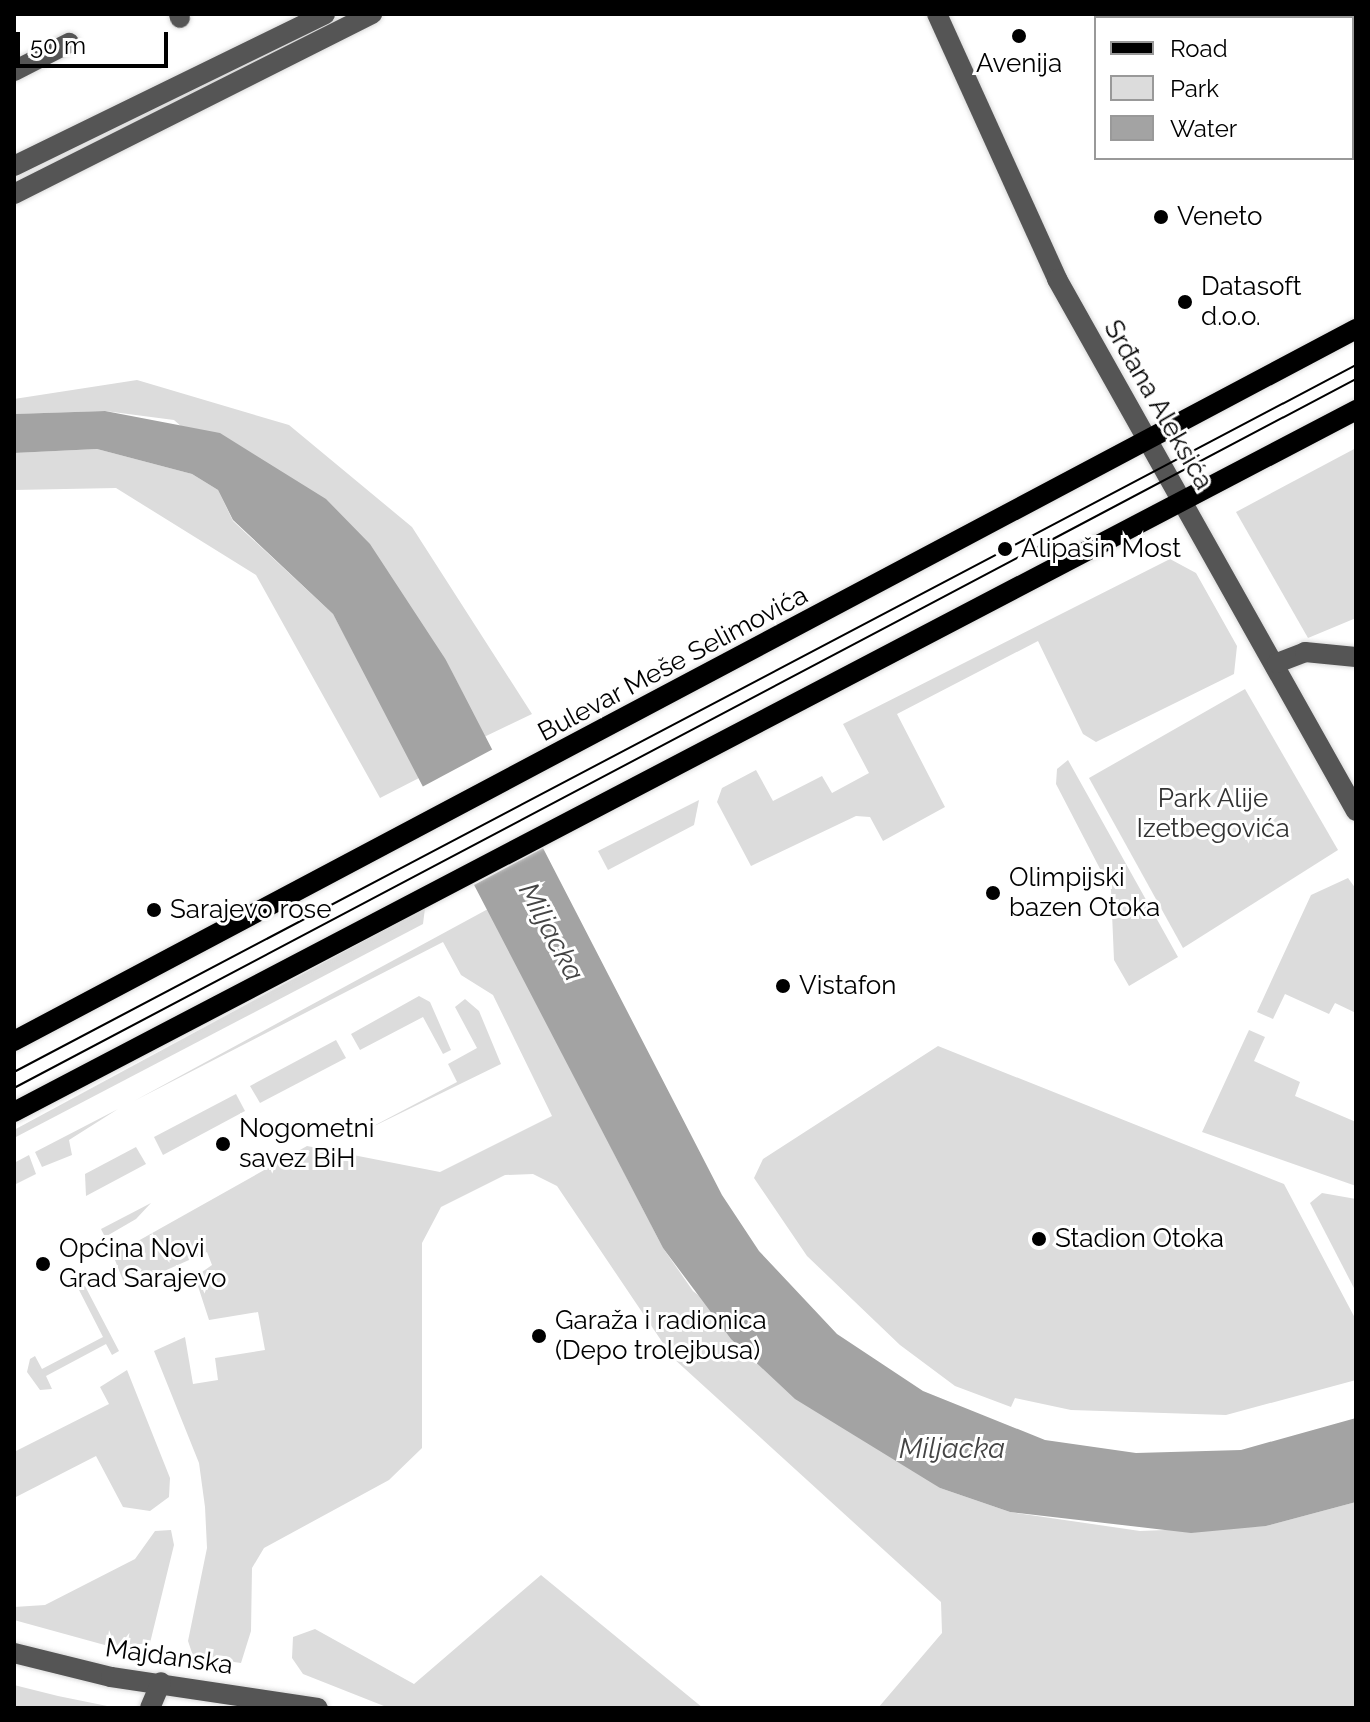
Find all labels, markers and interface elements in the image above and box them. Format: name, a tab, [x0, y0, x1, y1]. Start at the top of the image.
scale bar	[20, 16, 172, 66]
legend	[1094, 16, 1354, 160]
marker: Avenija	[1010, 27, 1028, 45]
text: 50 m	[30, 31, 86, 60]
text: Road	[1170, 34, 1228, 63]
place label: Avenija	[976, 48, 1062, 80]
text: Park	[1170, 74, 1219, 103]
text: Water	[1170, 114, 1237, 143]
place label: Veneto	[1177, 201, 1262, 233]
marker: Veneto	[1152, 208, 1170, 226]
place label: Datasoft d.o.o.	[1201, 271, 1302, 332]
marker: Datasoft d.o.o.	[1176, 293, 1194, 311]
street label: Srđana Aleksića	[1097, 314, 1219, 496]
place label: Alipašin Most	[1021, 533, 1181, 565]
marker: Alipašin Most	[996, 540, 1014, 558]
street label: Bulevar Meše Selimovića	[533, 580, 813, 748]
park label: Park Alije Izetbegovića	[1136, 783, 1290, 844]
place label: Olimpijski bazen Otoka	[1009, 862, 1160, 924]
water label: Miljacka	[511, 877, 591, 987]
marker: Olimpijski bazen Otoka	[984, 884, 1002, 902]
place label: Sarajevo rose	[170, 894, 331, 926]
marker: Sarajevo rose	[145, 901, 163, 919]
place label: Vistafon	[799, 970, 896, 1002]
marker: Vistafon	[774, 977, 792, 995]
place label: Nogometni savez BiH	[239, 1113, 374, 1174]
marker: Nogometni savez BiH	[214, 1135, 232, 1153]
place label: Stadion Otoka	[1055, 1223, 1224, 1255]
marker: Stadion Otoka	[1030, 1230, 1048, 1248]
place label: Općina Novi Grad Sarajevo	[59, 1233, 226, 1294]
marker: Općina Novi Grad Sarajevo	[34, 1255, 52, 1273]
place label: Garaža i radionica (Depo trolejbusa)	[555, 1305, 767, 1366]
marker: Garaža i radionica (Depo trolejbusa)	[530, 1327, 548, 1345]
water label: Miljacka	[899, 1432, 1005, 1466]
street label: Majdanska	[103, 1633, 235, 1681]

